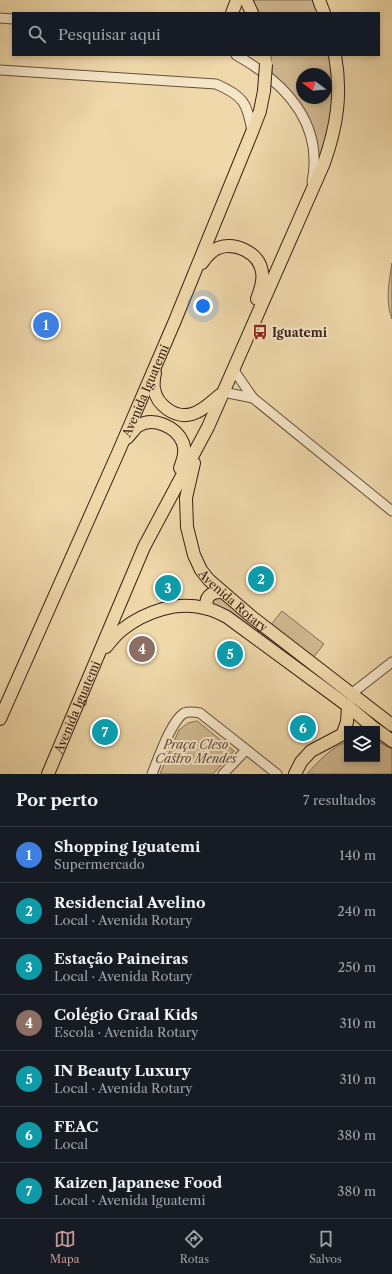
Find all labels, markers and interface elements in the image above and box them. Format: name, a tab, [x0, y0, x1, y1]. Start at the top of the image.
search box	[12, 12, 380, 56]
icon: search	[26, 23, 48, 45]
text: Pesquisar aqui	[58, 25, 161, 44]
north arrow	[296, 68, 332, 104]
your location	[193, 296, 213, 316]
pin: 1	[33, 310, 59, 340]
bus stop icon: Iguatemi	[251, 323, 269, 341]
place label: Iguatemi	[272, 325, 328, 340]
street label: Avenida Iguatemi	[118, 342, 172, 440]
pin: 2	[248, 564, 274, 594]
street label: Avenida Rotary	[195, 565, 272, 635]
pin: 3	[155, 573, 181, 603]
pin: 4	[129, 634, 155, 664]
pin: 5	[217, 639, 243, 669]
street label: Avenida Iguatemi	[50, 658, 103, 756]
pin: 6	[290, 713, 316, 743]
pin: 7	[92, 717, 118, 747]
map controls	[344, 726, 380, 762]
button: layers	[344, 726, 380, 762]
park label: Praça Cleso Castro Mendes	[155, 737, 237, 766]
text: Por perto	[16, 790, 98, 810]
text: 7 resultados	[303, 792, 376, 808]
text: Shopping Iguatemi	[54, 837, 200, 856]
text: 1	[26, 847, 32, 863]
text: 140 m	[339, 847, 376, 863]
text: Supermercado	[54, 856, 145, 872]
text: Residencial Avelino	[54, 893, 206, 912]
text: 2	[25, 903, 33, 919]
text: 240 m	[337, 903, 376, 919]
text: Local · Avenida Rotary	[54, 912, 193, 928]
text: Estação Paineiras	[54, 949, 188, 968]
text: 3	[25, 959, 33, 975]
text: 250 m	[338, 959, 376, 975]
text: Local · Avenida Rotary	[54, 968, 193, 984]
text: Colégio Graal Kids	[54, 1005, 198, 1024]
text: 4	[25, 1015, 33, 1031]
text: 310 m	[340, 1015, 376, 1031]
text: Escola · Avenida Rotary	[54, 1024, 199, 1040]
text: IN Beauty Luxury	[54, 1061, 191, 1080]
text: 5	[25, 1071, 33, 1087]
text: 310 m	[340, 1071, 376, 1087]
text: Local · Avenida Rotary	[54, 1080, 193, 1096]
text: FEAC	[54, 1117, 98, 1136]
text: 6	[25, 1127, 33, 1143]
text: 380 m	[337, 1127, 376, 1143]
text: Local	[54, 1136, 88, 1152]
text: Kaizen Japanese Food	[54, 1173, 222, 1192]
text: 7	[26, 1183, 32, 1199]
text: 380 m	[337, 1183, 376, 1199]
text: Local · Avenida Iguatemi	[54, 1192, 205, 1208]
tab: Mapa	[50, 1228, 80, 1266]
tab: Rotas	[180, 1228, 209, 1266]
tab: Salvos	[309, 1228, 342, 1266]

